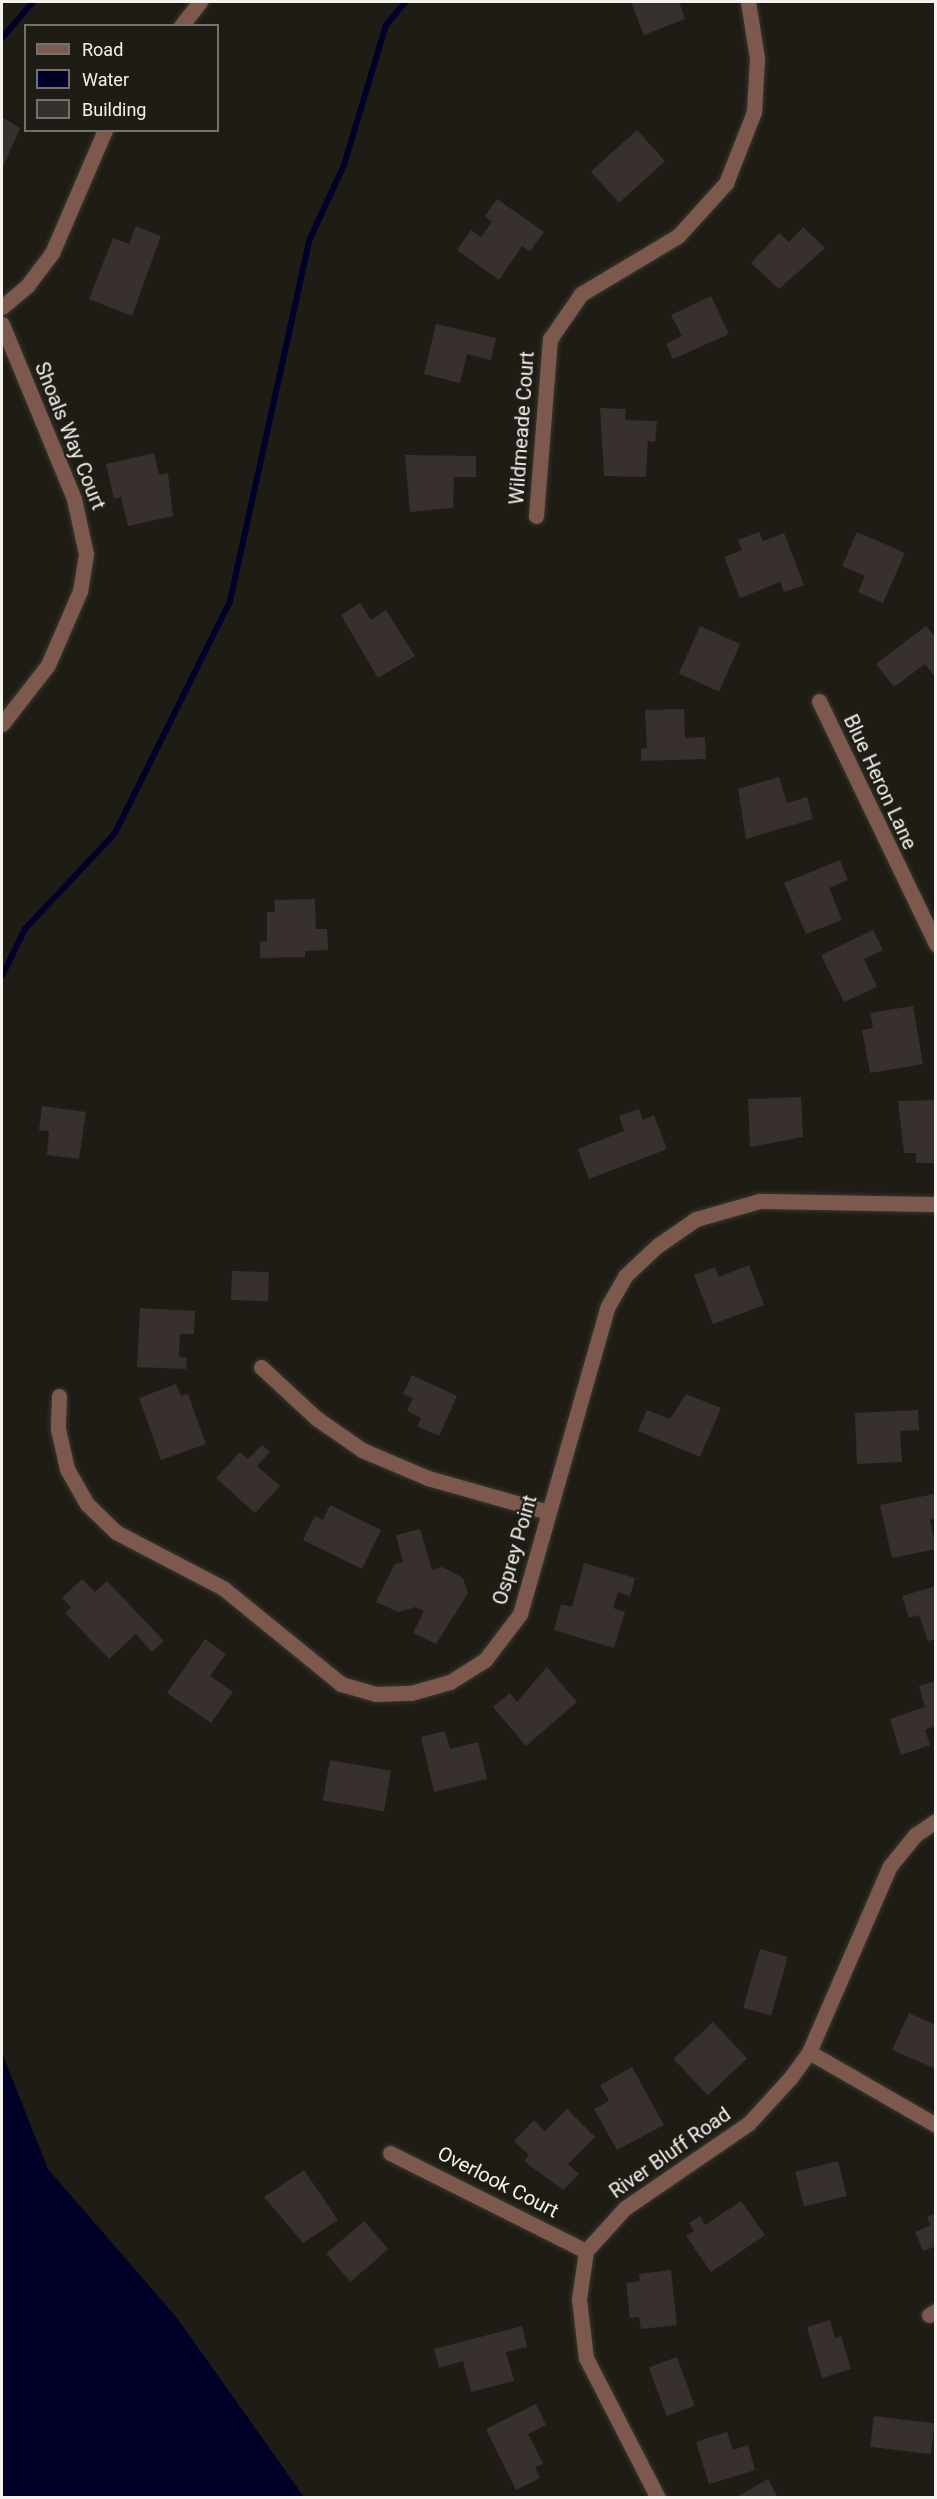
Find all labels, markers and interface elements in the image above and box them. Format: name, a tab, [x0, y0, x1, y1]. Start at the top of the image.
legend	[24, 24, 219, 132]
text: Road	[82, 39, 123, 60]
text: Water	[82, 69, 129, 90]
text: Building	[82, 99, 146, 120]
street label: Wildmeade Court	[505, 350, 539, 506]
street label: Shoals Way Court	[29, 359, 111, 513]
street label: Blue Heron Lane	[838, 711, 922, 853]
street label: Osprey Point	[488, 1492, 542, 1608]
street label: River Bluff Road	[605, 2102, 735, 2204]
street label: Overlook Court	[433, 2141, 563, 2223]

